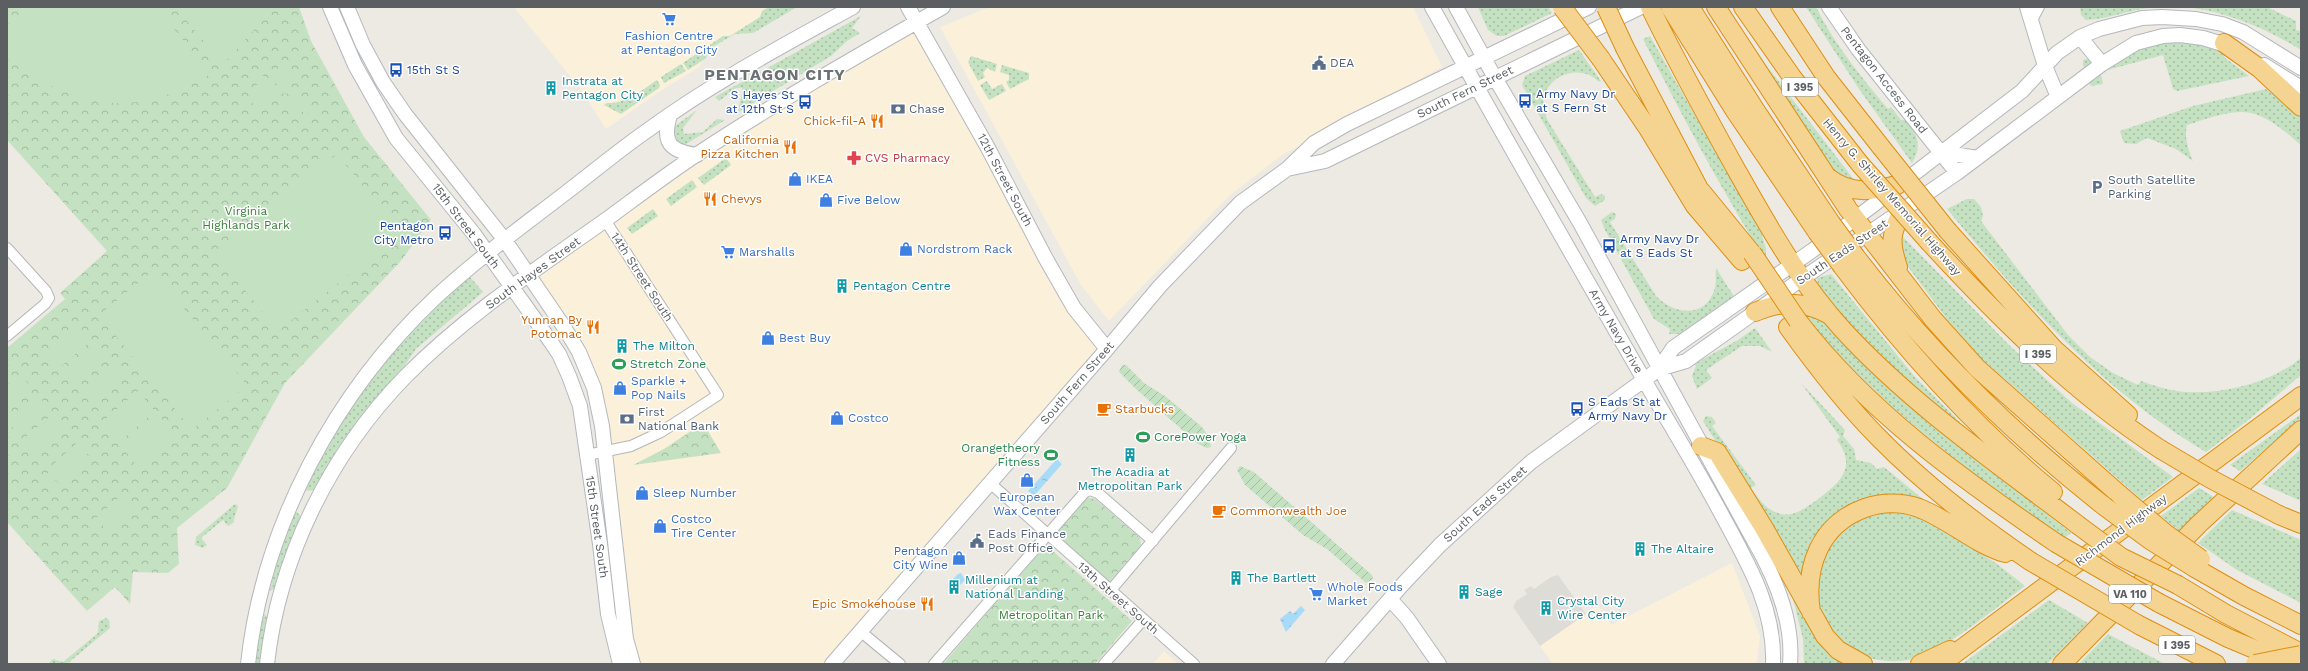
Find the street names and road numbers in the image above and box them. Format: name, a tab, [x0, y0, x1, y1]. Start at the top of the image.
street label: Pentagon Access Road	[1838, 24, 1930, 136]
street label: South Fern Street	[1415, 63, 1515, 121]
road number: I 395	[1782, 78, 1818, 96]
street label: Henry G. Shirley Memorial Highway	[1820, 116, 1965, 279]
street label: 12th Street South	[975, 131, 1035, 229]
street label: 15th Street South	[429, 181, 503, 271]
street label: South Eads Street	[1794, 216, 1890, 288]
street label: 14th Street South	[608, 230, 676, 324]
street label: South Hayes Street	[483, 234, 583, 312]
street label: Army Navy Drive	[1586, 286, 1646, 376]
street label: South Fern Street	[1037, 339, 1117, 427]
road number: I 395	[2020, 345, 2056, 363]
street label: South Eads Street	[1440, 463, 1530, 545]
street label: 15th Street South	[583, 475, 611, 579]
street label: Richmond Highway	[2072, 490, 2170, 569]
street label: 13th Street South	[1074, 559, 1162, 637]
road number: VA 110	[2109, 585, 2151, 603]
road number: I 395	[2159, 636, 2195, 654]

